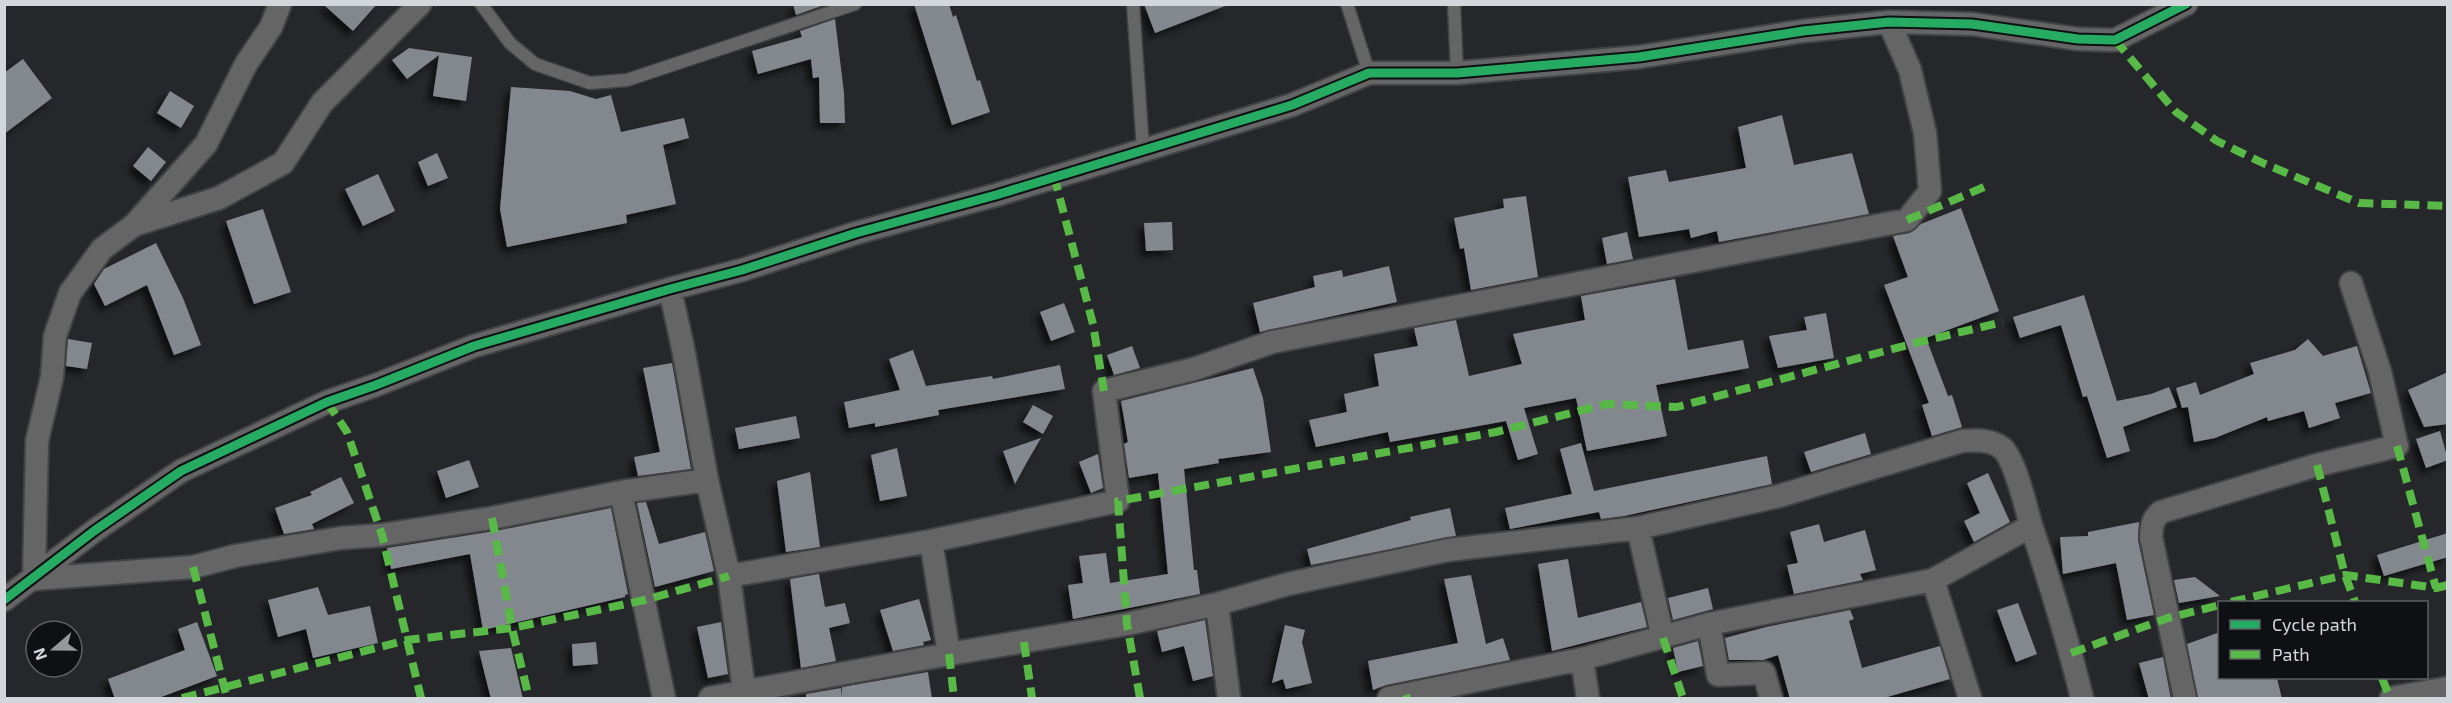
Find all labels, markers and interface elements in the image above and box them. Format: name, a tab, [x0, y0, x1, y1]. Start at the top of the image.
legend	[2218, 601, 2428, 679]
text: Cycle path	[2272, 613, 2357, 635]
north arrow	[24, 619, 84, 679]
text: Path	[2272, 643, 2310, 665]
text: N	[29, 646, 50, 663]

